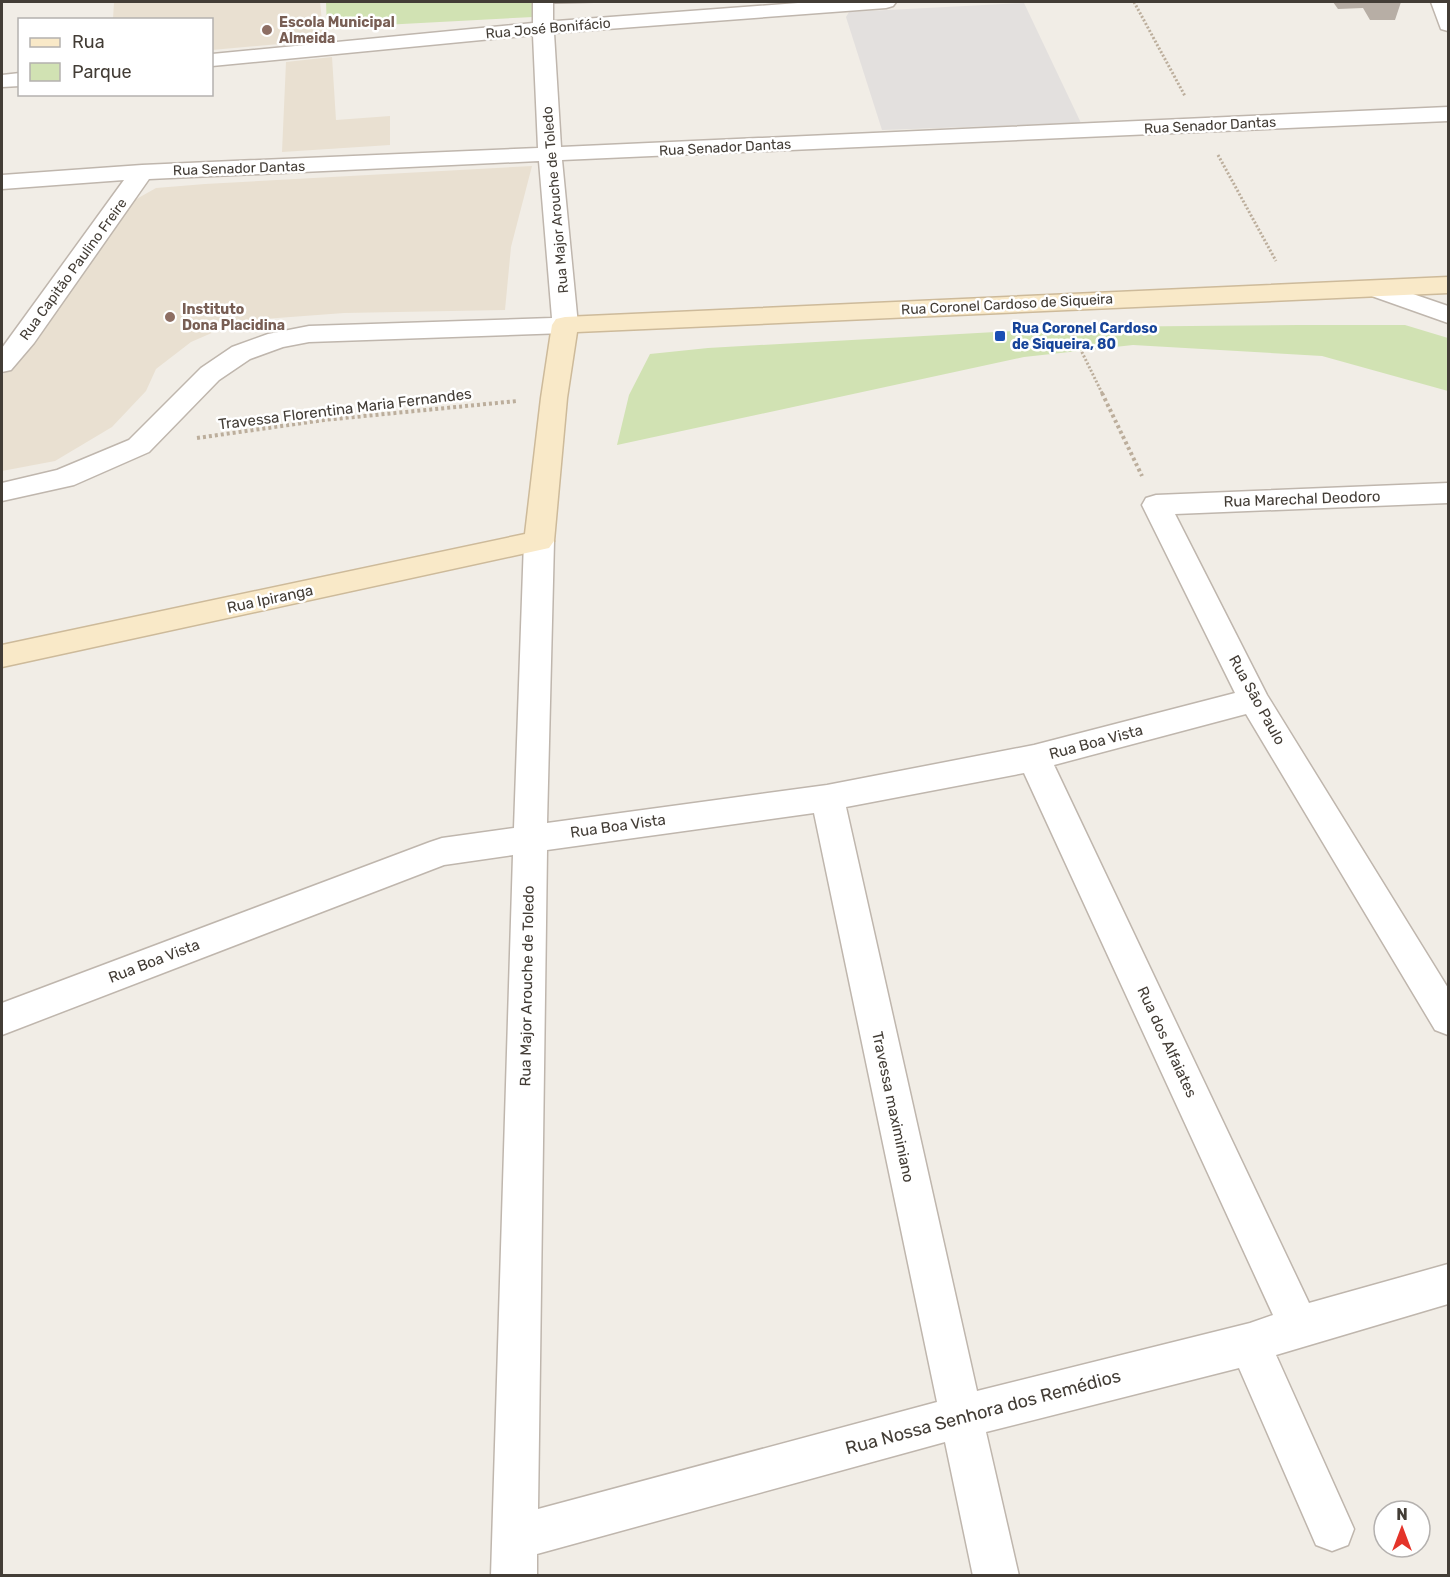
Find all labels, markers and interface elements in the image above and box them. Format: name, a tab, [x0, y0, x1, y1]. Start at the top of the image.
place label: Escola Municipal Almeida	[279, 14, 395, 47]
street label: Rua José Bonifácio	[485, 15, 611, 42]
legend	[18, 18, 213, 96]
marker: Escola Municipal Almeida	[260, 23, 274, 37]
text: Rua	[72, 31, 105, 53]
text: Parque	[72, 61, 132, 83]
street label: Rua Major Arouche de Toledo	[539, 106, 572, 294]
street label: Rua Senador Dantas	[1143, 114, 1277, 137]
street label: Rua Senador Dantas	[658, 136, 792, 159]
street label: Rua Senador Dantas	[173, 158, 305, 179]
street label: Rua Capitão Paulino Freire	[16, 195, 131, 344]
street label: Rua Coronel Cardoso de Siqueira	[901, 290, 1113, 319]
place label: Instituto Dona Placidina	[182, 301, 285, 334]
marker: Instituto Dona Placidina	[163, 310, 177, 324]
place label: Rua Coronel Cardoso de Siqueira, 80	[1012, 320, 1157, 353]
marker: Rua Coronel Cardoso de Siqueira, 80	[993, 329, 1007, 343]
street label: Travessa Florentina Maria Fernandes	[217, 384, 473, 433]
street label: Rua Marechal Deodoro	[1223, 487, 1381, 511]
street label: Rua Ipiranga	[225, 581, 315, 617]
street label: Rua São Paulo	[1225, 652, 1289, 748]
street label: Rua Boa Vista	[1047, 721, 1145, 763]
street label: Rua Boa Vista	[569, 810, 667, 842]
street label: Rua Major Arouche de Toledo	[516, 885, 538, 1087]
street label: Rua Boa Vista	[106, 935, 202, 987]
street label: Rua dos Alfaiates	[1133, 984, 1201, 1101]
street label: Travessa maximiniano	[868, 1030, 918, 1184]
street label: Rua Nossa Senhora dos Remédios	[843, 1365, 1123, 1459]
north arrow	[1372, 1499, 1432, 1559]
text: N	[1396, 1505, 1408, 1524]

